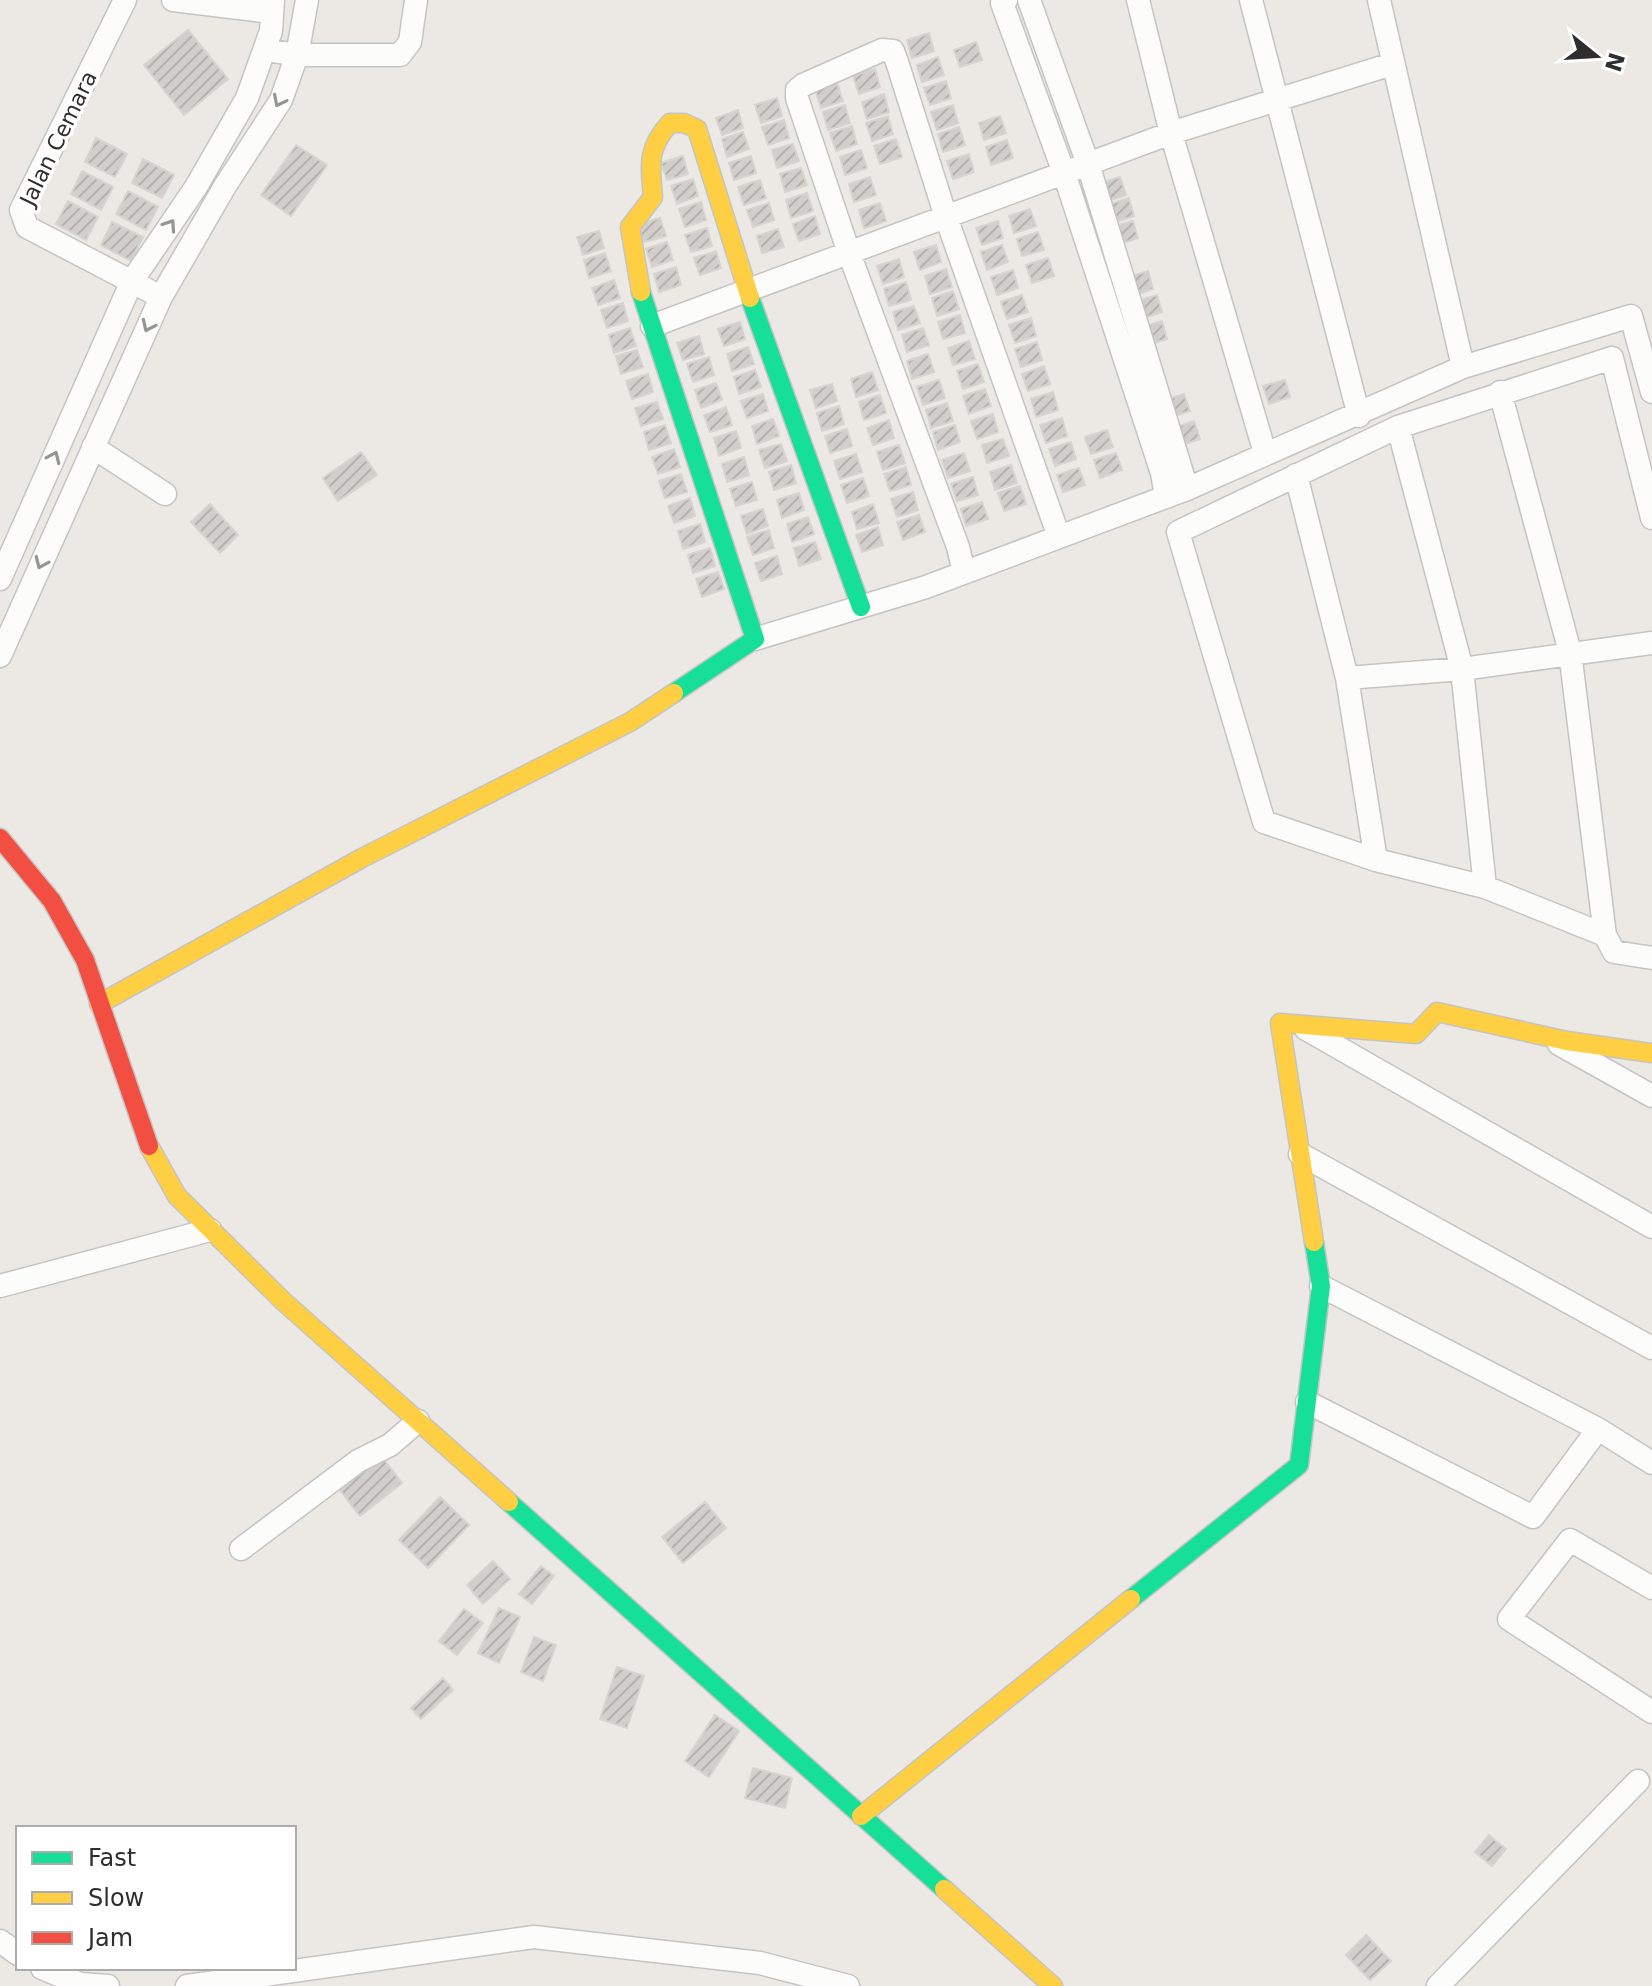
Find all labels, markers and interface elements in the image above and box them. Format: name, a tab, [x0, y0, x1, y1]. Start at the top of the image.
north arrow	[1556, 16, 1636, 96]
text: N	[1600, 49, 1629, 75]
street label: Jalan Cemara	[14, 67, 102, 211]
one-way arrow	[273, 93, 288, 108]
one-way arrow	[160, 219, 175, 234]
one-way arrow	[142, 317, 158, 332]
one-way arrow	[45, 451, 61, 465]
one-way arrow	[35, 554, 51, 569]
legend	[16, 1826, 296, 1970]
text: Fast	[88, 1844, 136, 1872]
text: Slow	[88, 1884, 144, 1912]
text: Jam	[86, 1924, 133, 1952]

